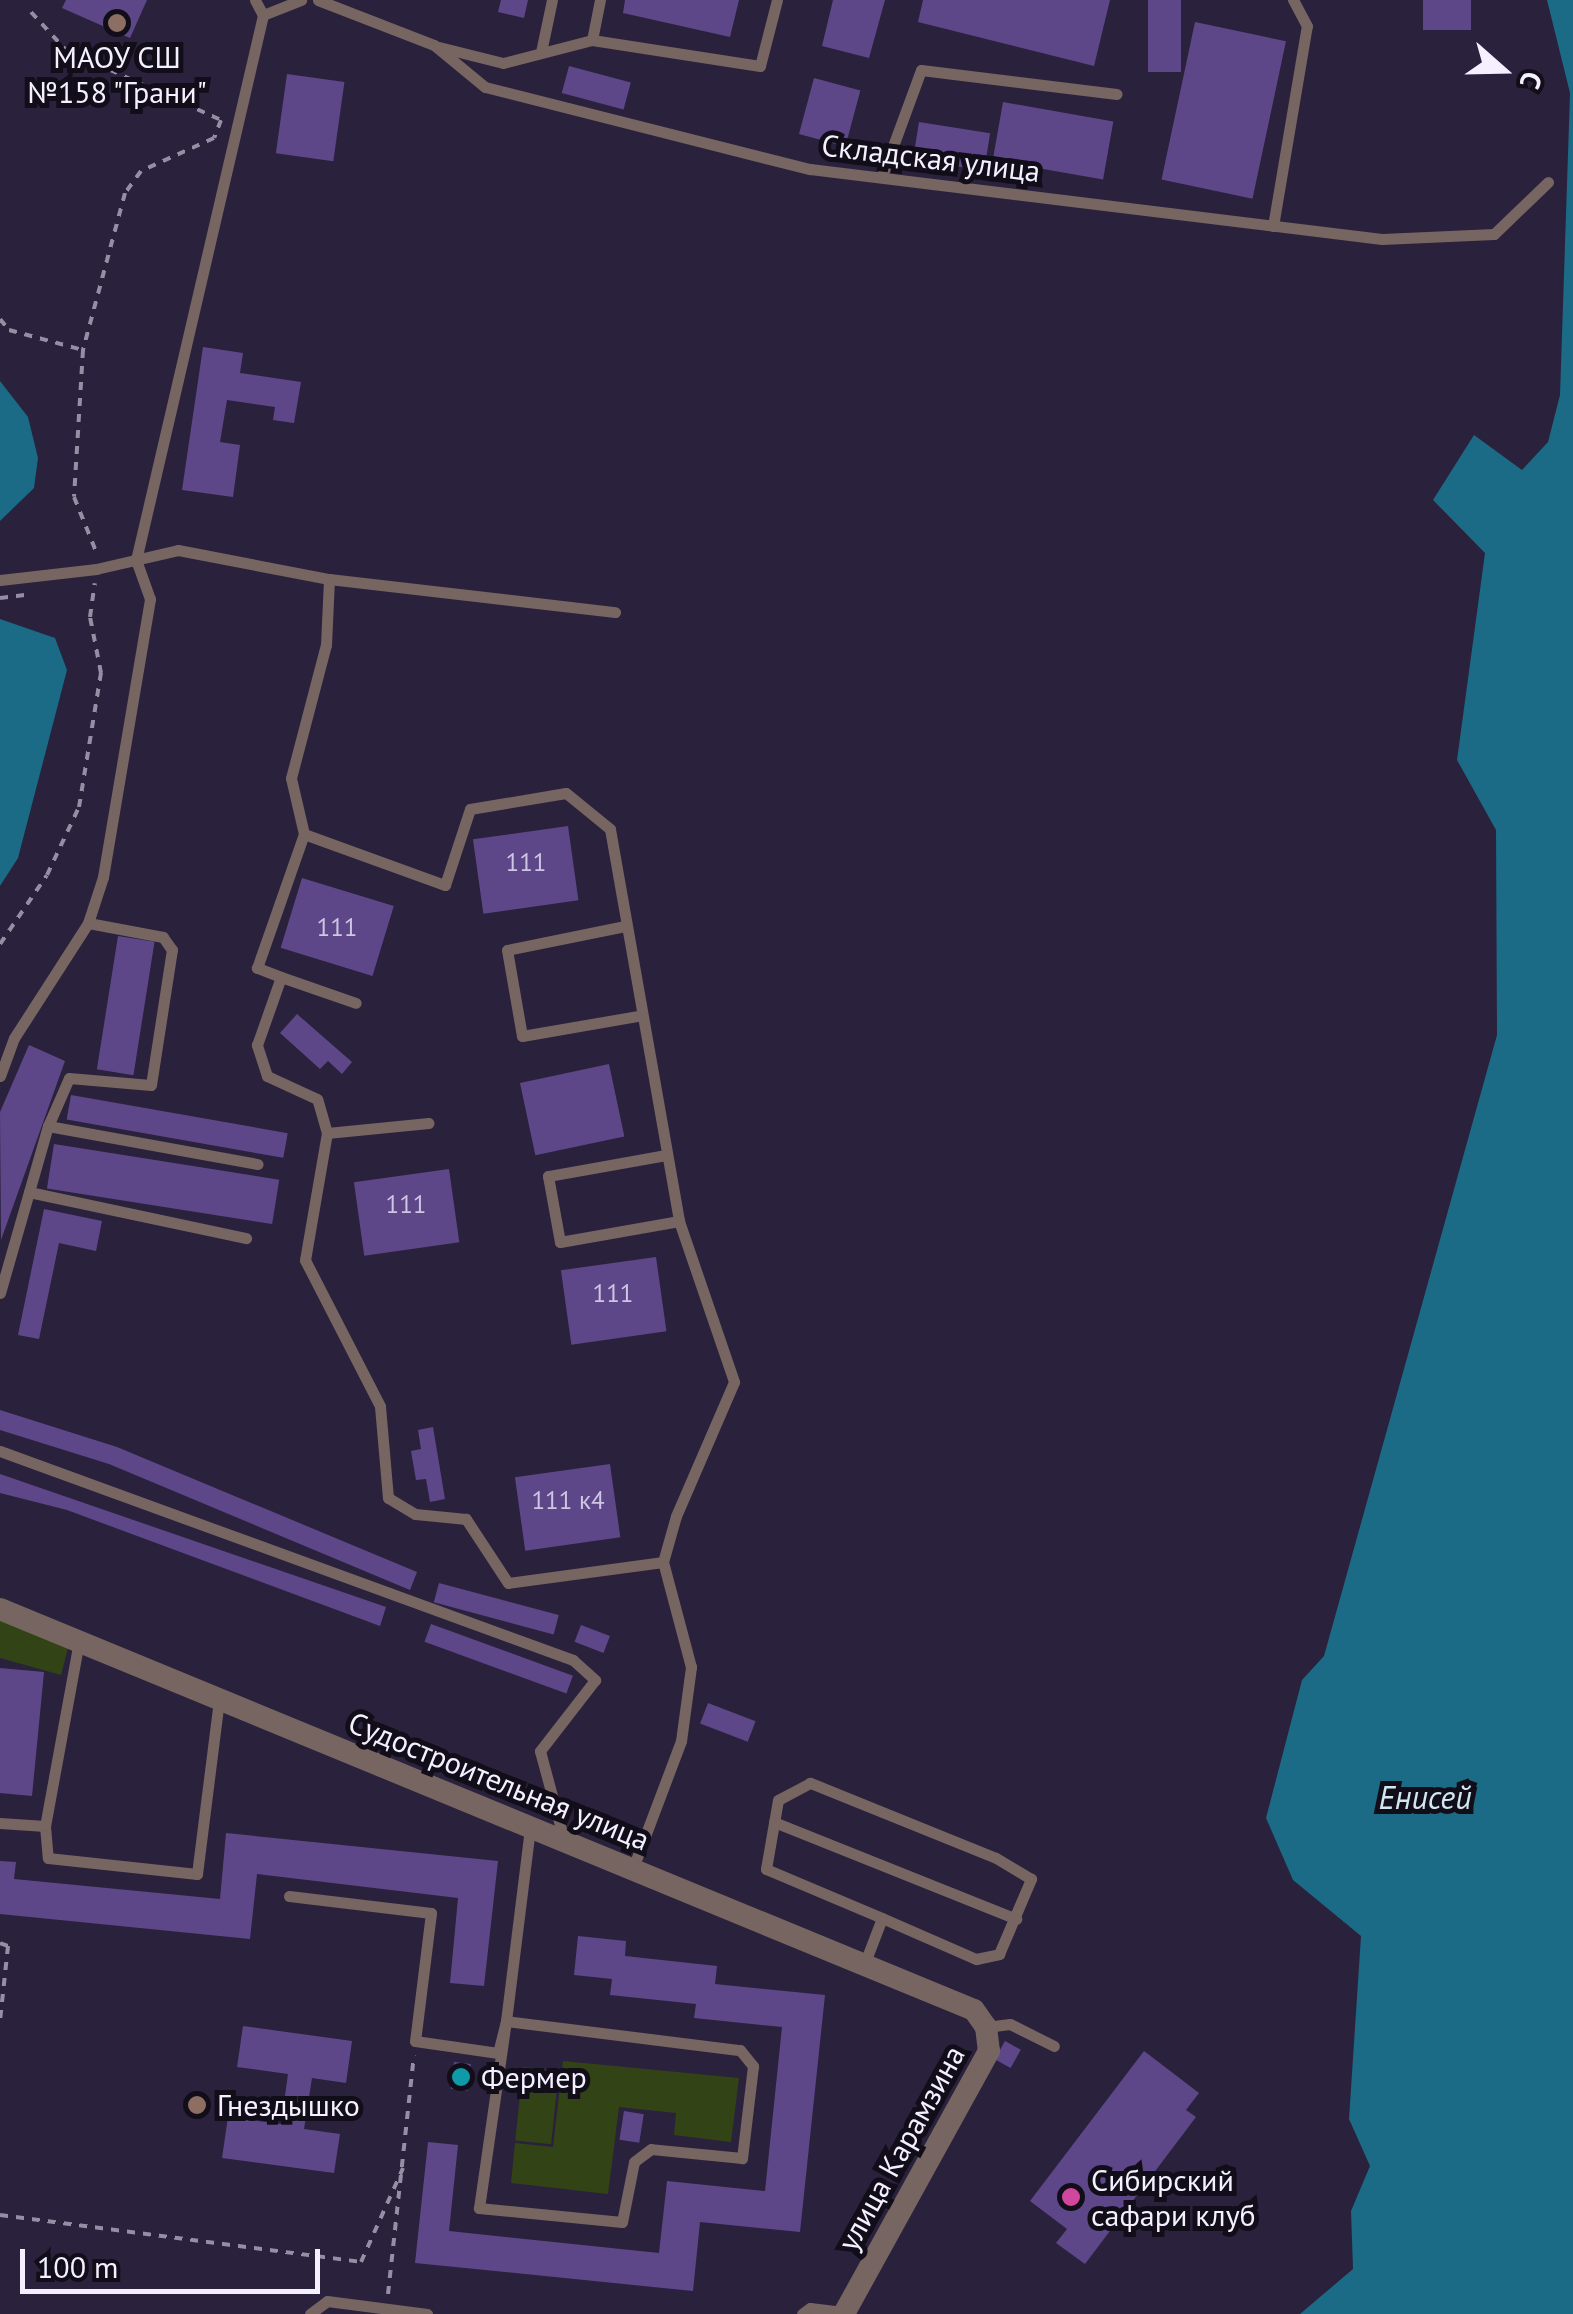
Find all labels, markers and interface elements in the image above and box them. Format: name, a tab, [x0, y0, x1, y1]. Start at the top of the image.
marker: МАОУ СШ №158 "Грани"	[106, 12, 128, 34]
north arrow	[1453, 20, 1553, 120]
place label: МАОУ СШ №158 "Грани"	[26, 39, 208, 110]
text: С	[1512, 67, 1552, 94]
street label: Складская улица	[820, 127, 1042, 189]
house number: 111	[506, 847, 546, 877]
house number: 111	[317, 912, 357, 942]
house number: 111	[386, 1189, 426, 1219]
house number: 111	[593, 1278, 633, 1308]
house number: 111 к4	[531, 1485, 605, 1515]
street label: Судостроительная улица	[343, 1704, 655, 1858]
water label: Енисей	[1378, 1778, 1472, 1816]
street label: улица Карамзина	[830, 2039, 972, 2257]
place label: Фермер	[481, 2059, 587, 2095]
marker: Фермер	[450, 2066, 472, 2088]
place label: Гнездышко	[217, 2087, 360, 2123]
marker: Гнездышко	[186, 2094, 208, 2116]
place label: Сибирский сафари клуб	[1091, 2162, 1256, 2232]
marker: Сибирский сафари клуб	[1060, 2186, 1082, 2208]
scale bar	[25, 2229, 325, 2291]
text: 100 m	[37, 2247, 118, 2286]

